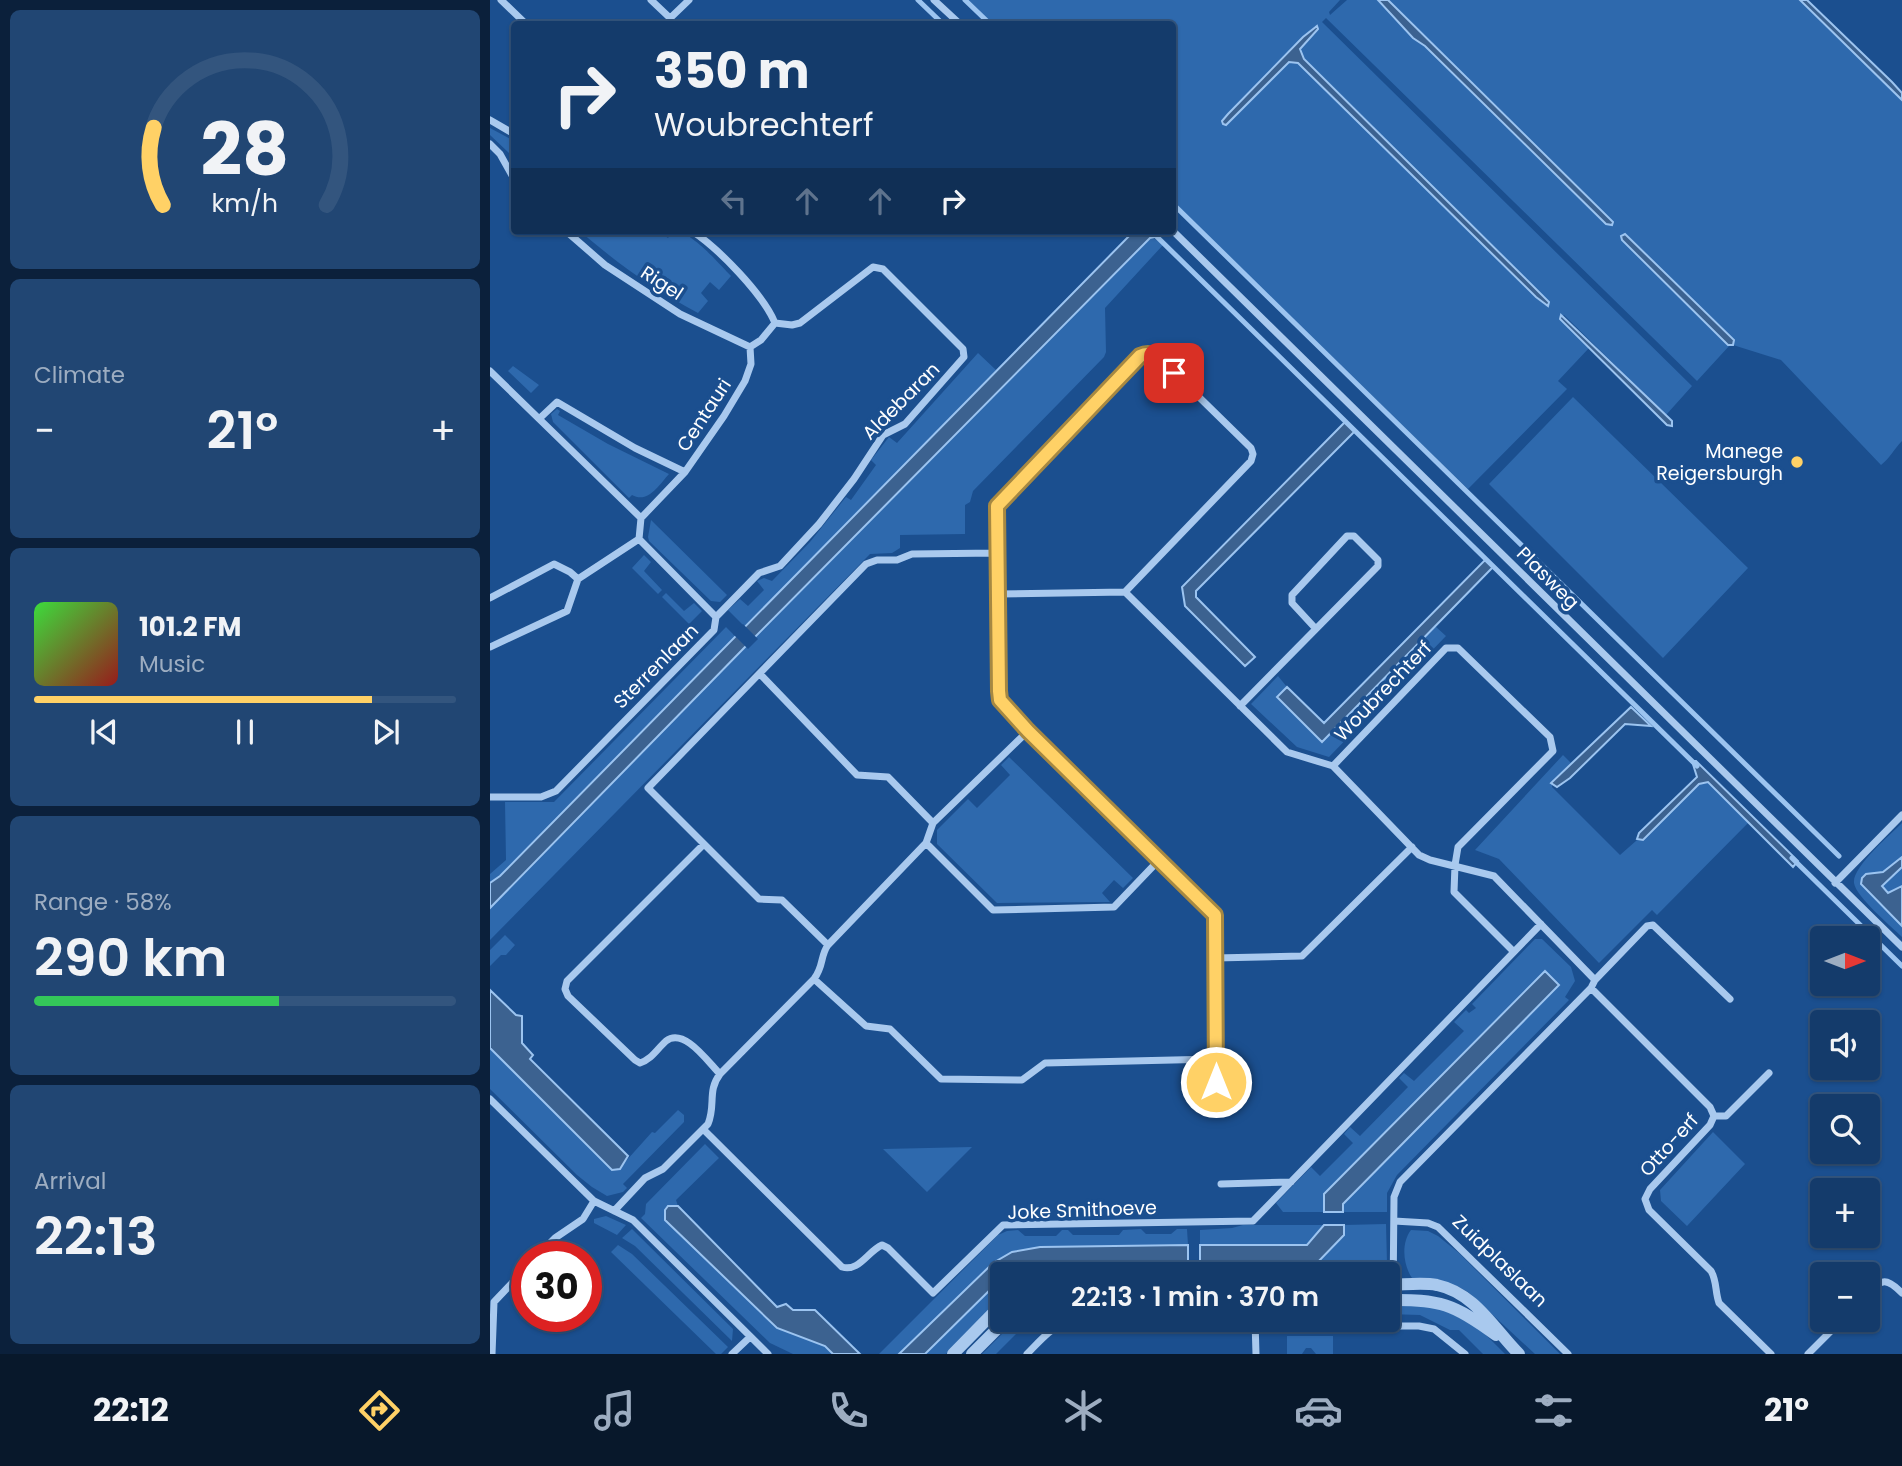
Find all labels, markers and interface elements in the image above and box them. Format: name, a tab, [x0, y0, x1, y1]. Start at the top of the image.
text: 350 m	[654, 37, 810, 105]
icon: right	[539, 49, 630, 140]
text: 28	[201, 100, 289, 201]
text: Woubrechterf	[654, 102, 873, 147]
icon: left	[715, 182, 753, 220]
icon: ahead	[788, 182, 826, 220]
icon: ahead	[861, 182, 899, 220]
icon: right	[934, 182, 972, 220]
text: km/h	[212, 186, 278, 221]
street label: Rigel	[636, 259, 688, 307]
pin	[1144, 343, 1204, 403]
icon: arrive	[1155, 354, 1193, 392]
street label: Aldebaran	[856, 356, 946, 446]
text: Climate	[34, 359, 125, 391]
street label: Centauri	[670, 373, 738, 457]
text: 21°	[207, 394, 278, 467]
text: −	[34, 404, 55, 457]
text: +	[430, 404, 456, 457]
place label: Manege Reigersburgh	[1656, 438, 1783, 487]
marker: Manege Reigersburgh	[1789, 454, 1805, 470]
street label: Plasweg	[1511, 541, 1585, 615]
text: 101.2 FM	[139, 609, 241, 645]
street label: Sterrenlaan	[607, 617, 705, 715]
street label: Woubrechterf	[1328, 635, 1438, 747]
text: Music	[139, 648, 205, 680]
icon: previous	[85, 713, 123, 751]
icon: pause	[226, 713, 264, 751]
icon: next	[367, 713, 405, 751]
text: Range · 58%	[34, 886, 172, 918]
text: 290 km	[34, 921, 227, 994]
north arrow	[1810, 926, 1880, 996]
map controls	[1810, 926, 1880, 1332]
button: sound	[1810, 1010, 1880, 1080]
position arrow	[1179, 1045, 1253, 1119]
button: search	[1810, 1094, 1880, 1164]
street label: Otto-erf	[1633, 1108, 1705, 1182]
text: Arrival	[34, 1165, 106, 1197]
button: +	[1810, 1178, 1880, 1248]
street label: Joke Smithoeve	[1007, 1194, 1157, 1226]
text: 22:13	[34, 1200, 157, 1273]
street label: Zuidplaslaan	[1446, 1209, 1554, 1313]
speed limit sign: 30	[511, 1241, 602, 1332]
button: −	[1810, 1262, 1880, 1332]
text: 22:13 · 1 min · 370 m	[1071, 1279, 1319, 1315]
icon: directions	[355, 1386, 404, 1435]
icon: music	[590, 1386, 639, 1435]
icon: phone	[824, 1386, 873, 1435]
icon: climate	[1059, 1386, 1108, 1435]
icon: car	[1294, 1386, 1343, 1435]
icon: filters	[1529, 1386, 1578, 1435]
text: 22:12	[93, 1387, 169, 1432]
text: 21°	[1764, 1387, 1809, 1432]

